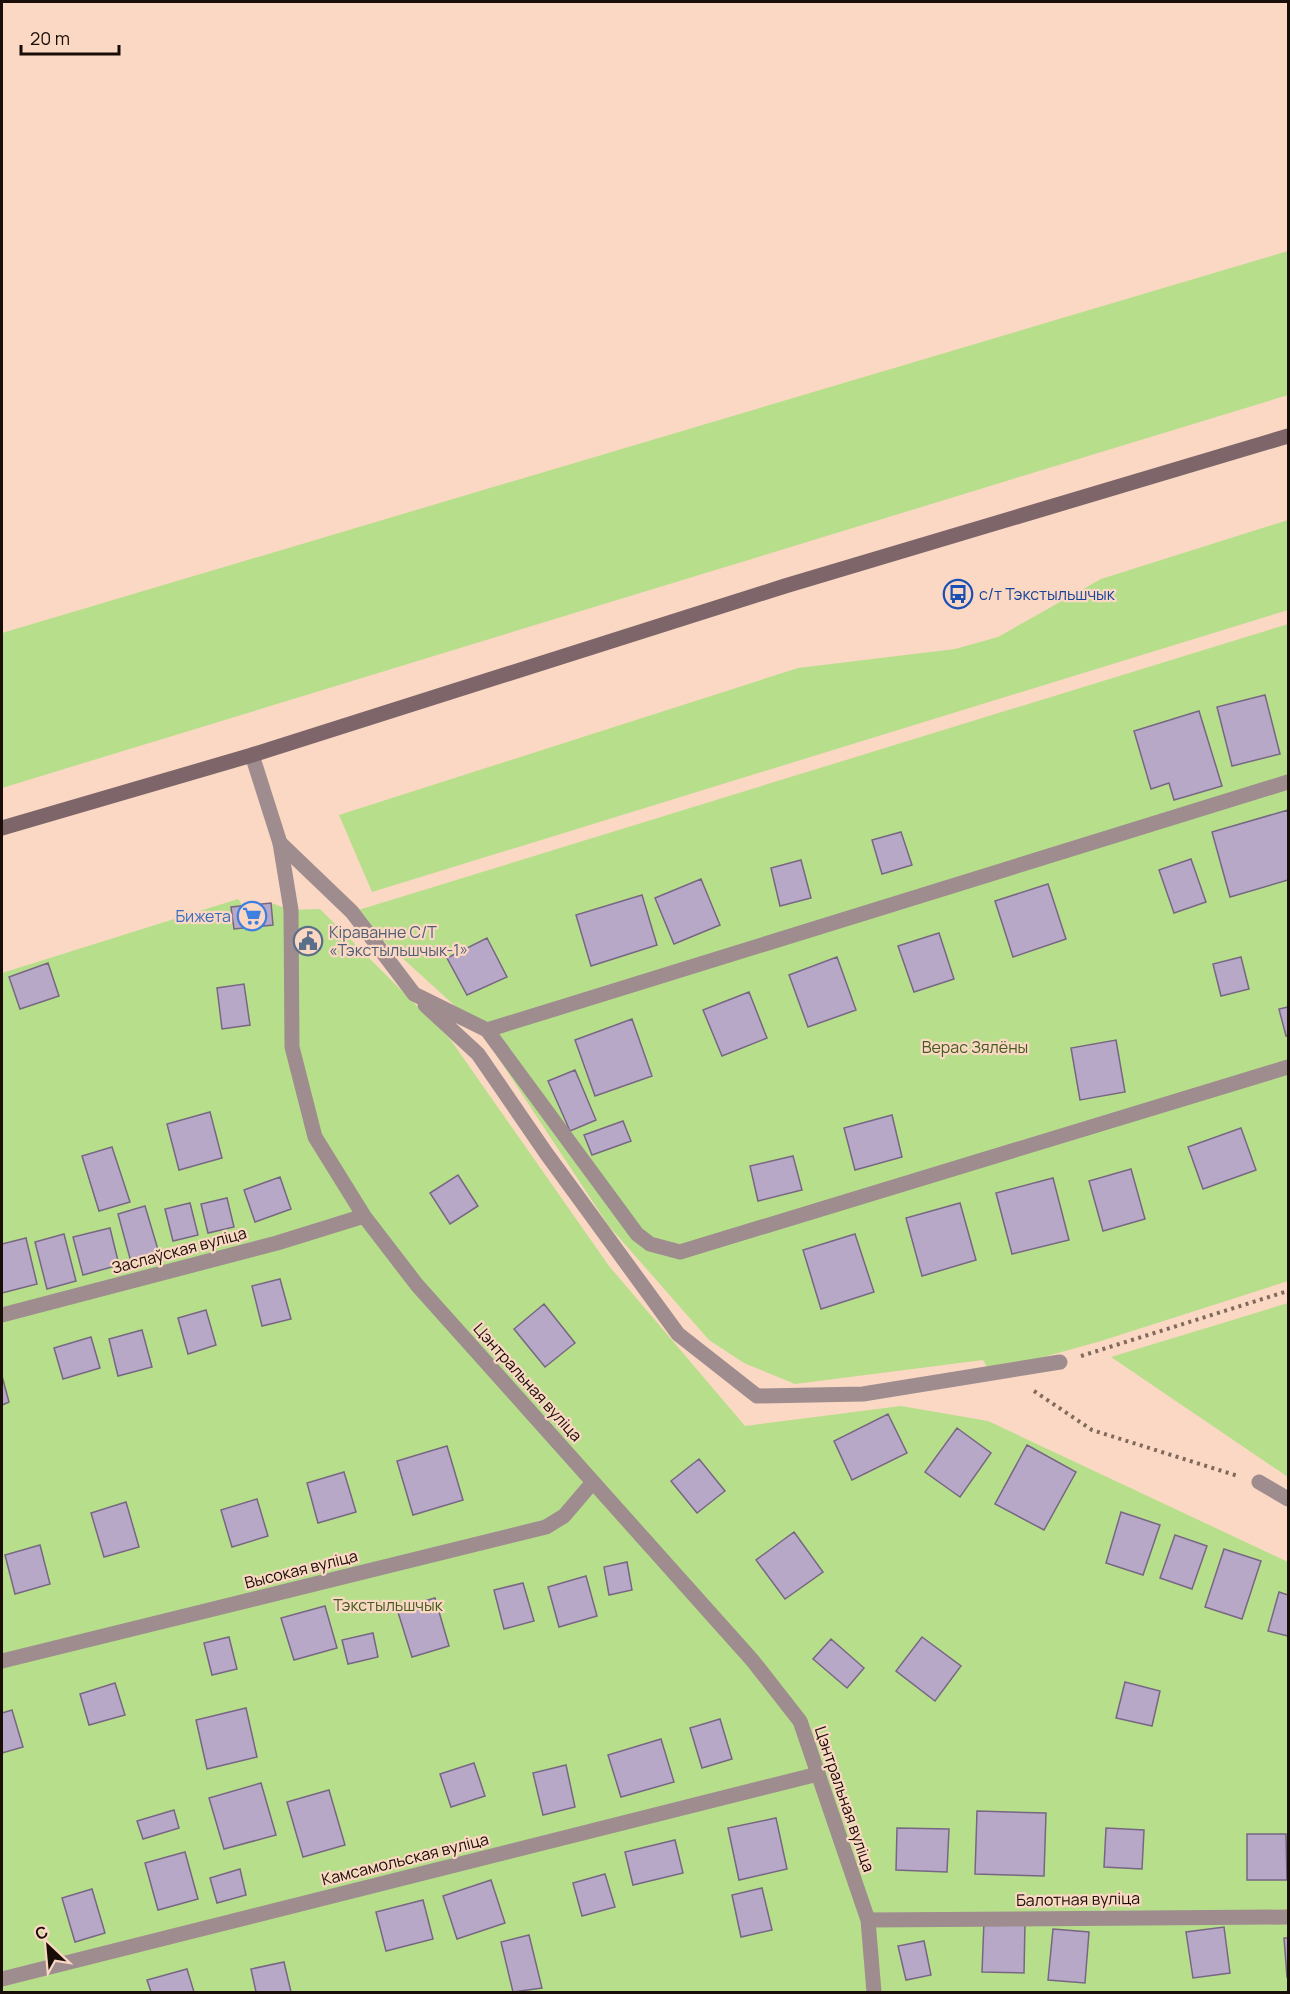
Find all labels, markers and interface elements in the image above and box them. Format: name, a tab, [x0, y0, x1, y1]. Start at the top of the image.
scale bar	[21, 18, 118, 56]
text: 20 m	[30, 26, 70, 50]
bus stop icon: с/т Тэкстыльшчык	[942, 578, 974, 610]
place label: с/т Тэкстыльшчык	[979, 583, 1116, 605]
supermarket icon: Бижета	[236, 900, 268, 932]
place label: Бижета	[175, 905, 231, 927]
place label: Кіраванне С/Т «Тэкстыльшчык-1»	[329, 921, 468, 961]
public building icon: Кіраванне С/Т «Тэкстыльшчык-1»	[292, 925, 324, 957]
park label: Верас Зялёны	[922, 1036, 1028, 1058]
street label: Заслаўская вуліца	[109, 1221, 249, 1279]
street label: Цэнтральная вуліца	[469, 1318, 587, 1446]
street label: Высокая вуліца	[242, 1544, 360, 1594]
park label: Тэкстыльшчык	[333, 1594, 444, 1616]
street label: Цэнтральная вуліца	[810, 1723, 880, 1875]
street label: Камсамольская вуліца	[319, 1828, 491, 1890]
street label: Балотная вуліца	[1016, 1887, 1140, 1911]
north arrow	[18, 1916, 78, 1976]
text: С	[31, 1920, 52, 1945]

